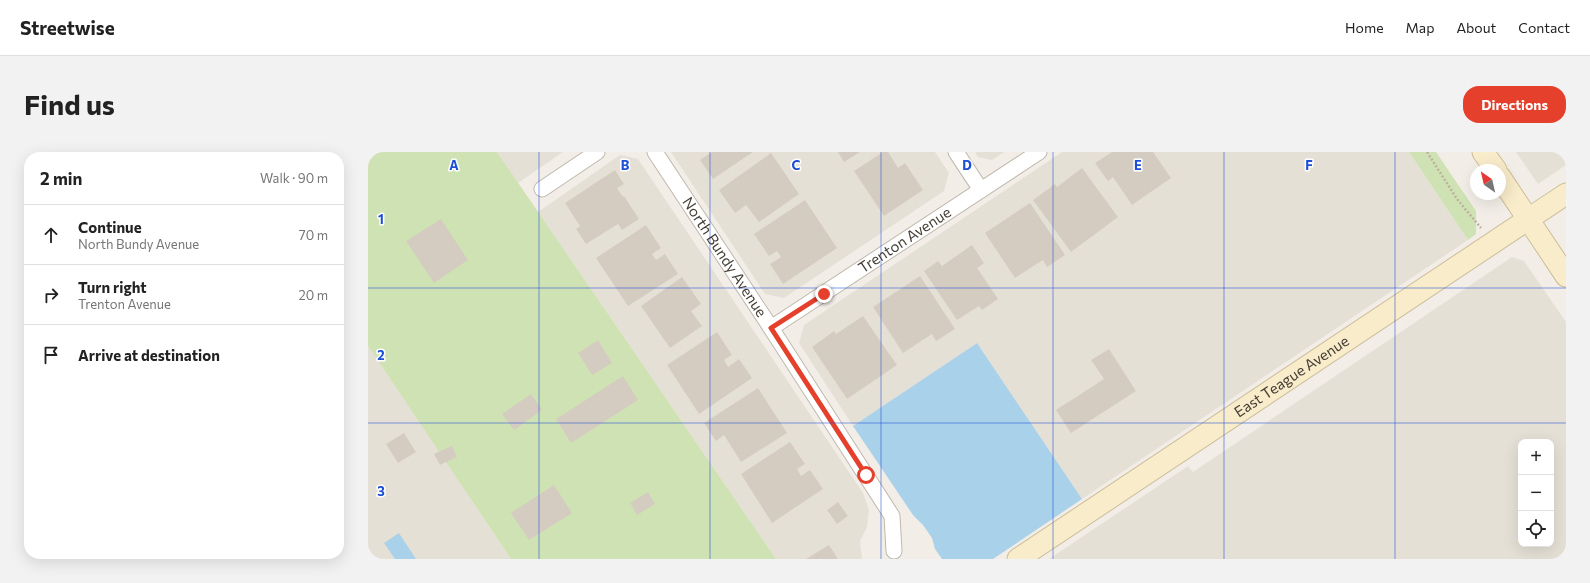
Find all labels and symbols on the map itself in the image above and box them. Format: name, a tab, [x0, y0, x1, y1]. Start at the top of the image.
text: A	[449, 157, 459, 173]
text: B	[621, 157, 630, 173]
text: C	[792, 157, 801, 173]
text: D	[962, 157, 972, 173]
text: E	[1134, 157, 1142, 173]
text: F	[1305, 157, 1313, 173]
north arrow	[1470, 164, 1506, 200]
street label: North Bundy Avenue	[679, 193, 771, 320]
street label: Trenton Avenue	[854, 202, 954, 276]
text: 1	[378, 211, 384, 227]
route end	[815, 285, 833, 303]
street label: East Teague Avenue	[1230, 331, 1352, 420]
text: 2	[377, 347, 385, 363]
route start	[857, 466, 875, 484]
text: 3	[377, 483, 385, 499]

